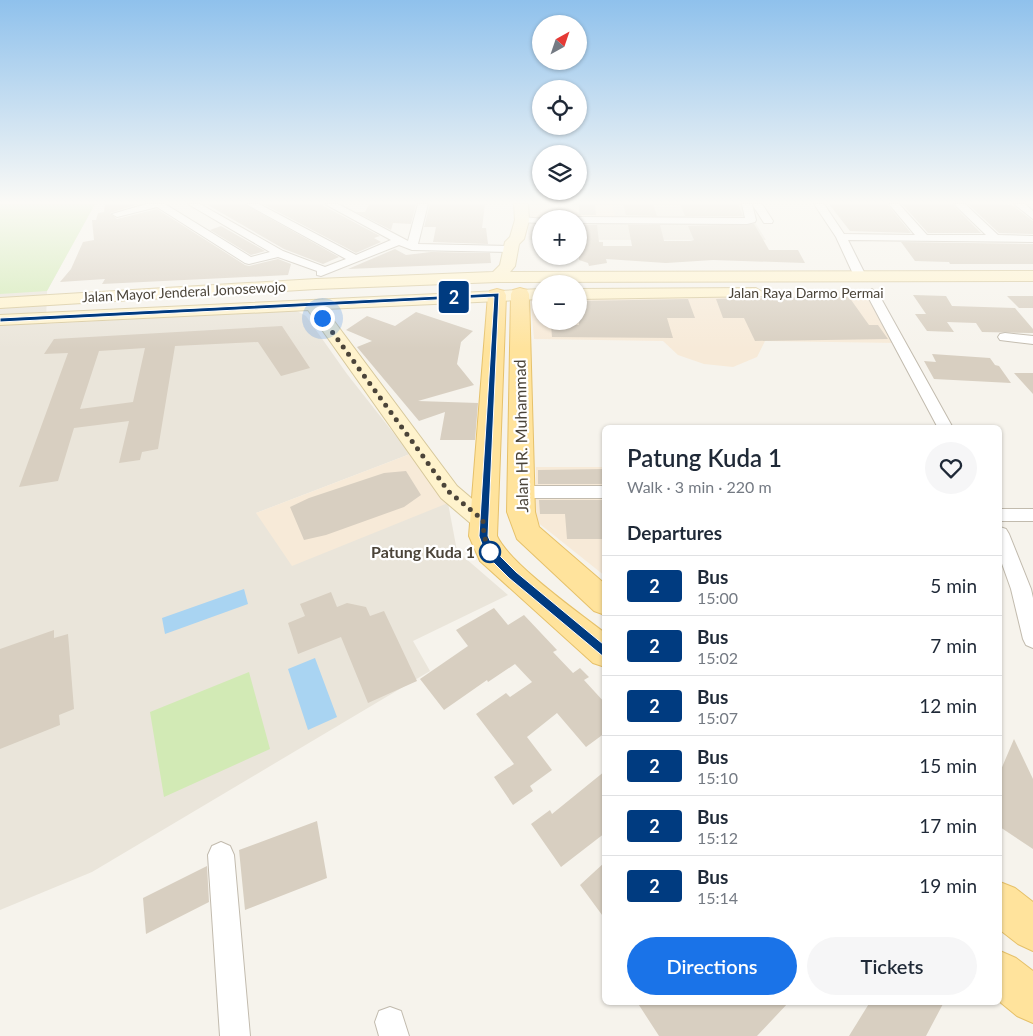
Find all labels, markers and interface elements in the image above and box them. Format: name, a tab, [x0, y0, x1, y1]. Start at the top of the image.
north arrow	[532, 15, 588, 70]
map controls	[532, 15, 587, 330]
button: locate	[532, 80, 587, 135]
button: layers	[532, 145, 587, 200]
button: +	[532, 210, 587, 265]
button: −	[532, 275, 587, 330]
street label: Jalan Mayor Jenderal Jonosewojo	[82, 278, 286, 305]
line badge: 2	[438, 281, 470, 313]
street label: Jalan Raya Darmo Permai	[728, 284, 884, 301]
text: 2	[449, 286, 459, 308]
your location	[310, 306, 335, 331]
street label: Jalan HR. Muhammad	[510, 359, 531, 513]
button: heart	[925, 442, 977, 494]
text: Patung Kuda 1	[627, 443, 782, 472]
text: Walk · 3 min · 220 m	[627, 477, 772, 496]
text: Departures	[627, 521, 722, 544]
marker: Patung Kuda 1	[479, 541, 501, 563]
place label: Patung Kuda 1	[371, 542, 475, 561]
text: Bus	[697, 565, 728, 588]
text: 5 min	[930, 574, 977, 597]
text: 2	[649, 575, 660, 597]
text: 15:00	[697, 588, 738, 607]
text: Bus	[697, 625, 728, 648]
text: 7 min	[930, 634, 977, 657]
text: 2	[649, 635, 660, 657]
text: 15:02	[697, 648, 738, 667]
text: Bus	[697, 685, 728, 708]
text: 12 min	[919, 694, 977, 717]
text: 2	[649, 695, 660, 717]
text: 15:07	[697, 708, 738, 727]
text: Bus	[697, 745, 728, 768]
text: 15 min	[919, 754, 977, 777]
text: 2	[649, 755, 660, 777]
text: 15:10	[697, 768, 738, 787]
text: Bus	[697, 805, 728, 828]
text: 17 min	[919, 814, 977, 837]
text: 2	[649, 815, 660, 837]
text: 15:12	[697, 828, 738, 847]
text: Bus	[697, 865, 728, 888]
text: 19 min	[919, 874, 977, 897]
text: 2	[649, 875, 660, 897]
text: 15:14	[697, 888, 738, 907]
button: Directions	[627, 937, 797, 995]
button: Tickets	[807, 937, 977, 995]

